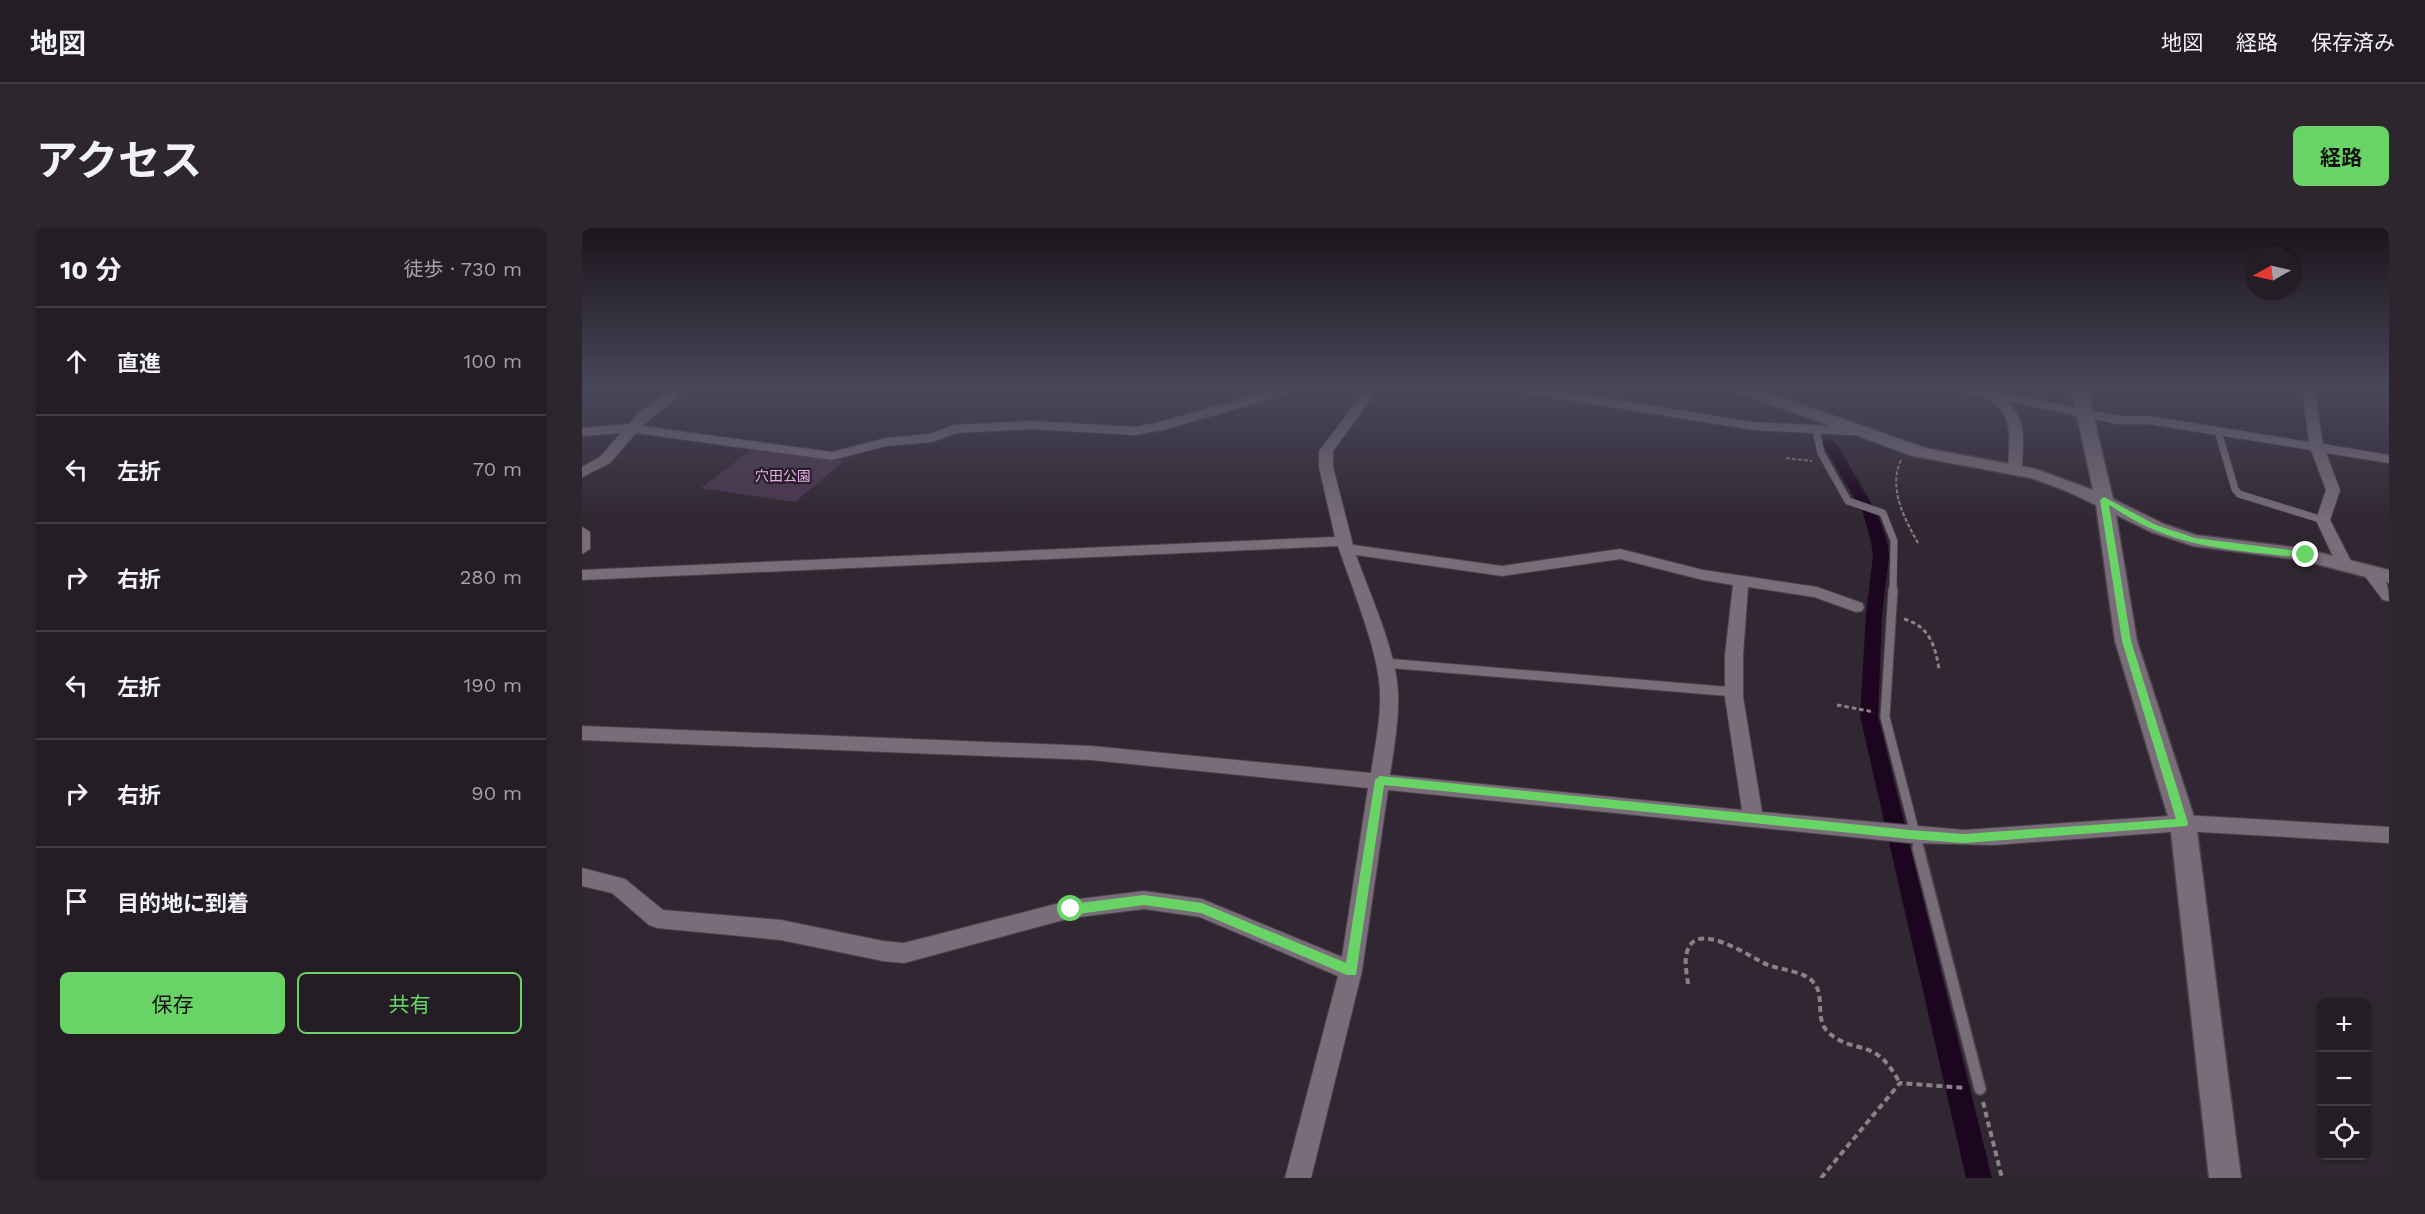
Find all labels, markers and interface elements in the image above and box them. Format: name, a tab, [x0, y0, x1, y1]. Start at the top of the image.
text: 地図	[30, 27, 86, 60]
text: 地図	[2161, 30, 2203, 55]
text: 経路	[2236, 30, 2278, 55]
text: 保存済み	[2311, 30, 2395, 55]
button: 経路	[2293, 126, 2389, 186]
text: アクセス	[36, 136, 202, 185]
north arrow	[2245, 246, 2299, 300]
text: 10 分	[60, 255, 121, 285]
text: 徒歩 · 730 m	[403, 257, 522, 281]
icon: ahead	[60, 345, 93, 378]
text: 100 m	[463, 349, 522, 373]
text: 直進	[117, 351, 161, 376]
icon: left	[60, 453, 93, 486]
text: 70 m	[473, 457, 522, 481]
text: 左折	[117, 459, 161, 484]
park label: 穴田公園	[755, 468, 811, 484]
route end	[2292, 541, 2318, 567]
icon: right	[60, 561, 93, 594]
text: 280 m	[460, 565, 522, 589]
text: 右折	[117, 567, 161, 592]
icon: left	[60, 669, 93, 702]
text: 190 m	[464, 673, 522, 697]
text: 左折	[117, 675, 161, 700]
icon: right	[60, 777, 93, 810]
text: 90 m	[471, 781, 522, 805]
text: 右折	[117, 783, 161, 808]
icon: arrive	[60, 885, 93, 918]
text: 目的地に到着	[117, 891, 249, 916]
route start	[1057, 895, 1083, 921]
button: 保存	[60, 972, 285, 1034]
button: 共有	[297, 972, 522, 1034]
map controls	[2317, 998, 2371, 1160]
button: +	[2317, 998, 2371, 1052]
button: −	[2317, 1052, 2371, 1106]
button: locate	[2317, 1106, 2371, 1160]

